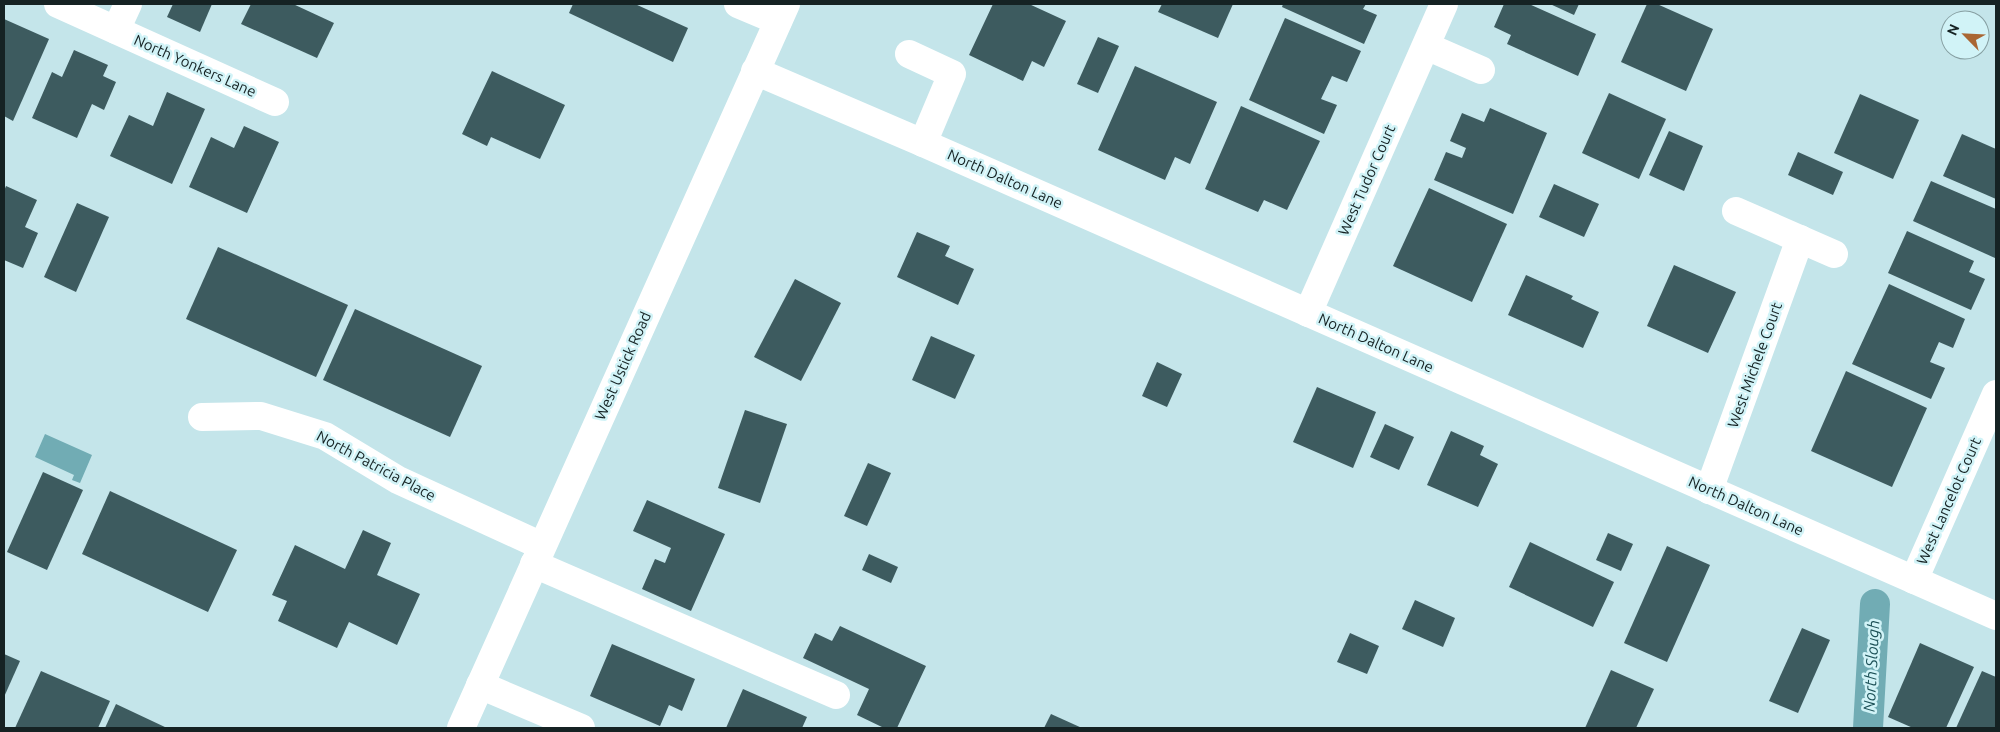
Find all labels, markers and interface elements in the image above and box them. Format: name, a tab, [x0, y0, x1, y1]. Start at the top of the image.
north arrow	[1940, 10, 1990, 60]
text: N	[1944, 22, 1963, 38]
street label: North Yonkers Lane	[132, 31, 259, 100]
street label: West Tudor Court	[1335, 122, 1399, 238]
street label: North Dalton Lane	[945, 146, 1065, 212]
street label: West Michele Court	[1724, 300, 1785, 430]
street label: West Ustick Road	[591, 309, 654, 423]
street label: North Dalton Lane	[1316, 310, 1436, 376]
street label: North Patricia Place	[314, 427, 439, 504]
street label: West Lancelot Court	[1913, 435, 1984, 567]
street label: North Dalton Lane	[1686, 473, 1806, 539]
water label: North Slough	[1860, 620, 1882, 712]

